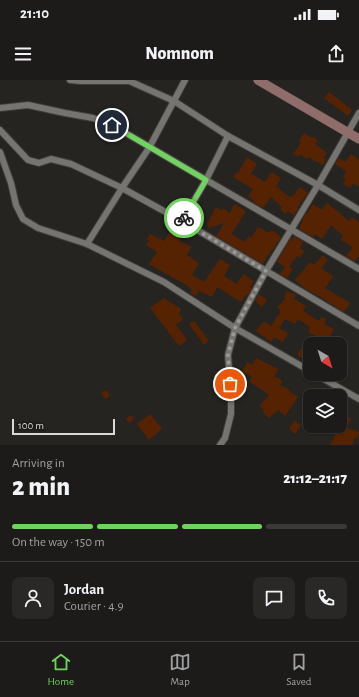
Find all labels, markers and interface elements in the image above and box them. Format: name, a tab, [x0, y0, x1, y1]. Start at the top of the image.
text: 21:10	[20, 6, 49, 21]
icon: menu	[12, 43, 34, 65]
icon: share	[325, 43, 347, 65]
text: Nomnom	[145, 45, 214, 63]
pin	[95, 108, 129, 142]
icon: home	[101, 114, 123, 136]
courier	[164, 198, 204, 238]
icon: bike	[173, 207, 195, 229]
north arrow	[303, 337, 347, 381]
map controls	[303, 337, 347, 433]
pin	[213, 367, 247, 401]
icon: bag	[219, 373, 241, 395]
button: layers	[303, 389, 347, 433]
scale bar	[12, 417, 115, 436]
text: 100 m	[18, 420, 44, 431]
text: Arriving in	[12, 457, 65, 470]
text: 21:12–21:17	[283, 471, 347, 486]
text: 2 min	[12, 474, 70, 500]
text: On the way · 150 m	[12, 536, 105, 549]
button: person	[12, 577, 54, 619]
button: chat	[253, 577, 295, 619]
button: phone	[305, 577, 347, 619]
text: Jordan	[64, 582, 104, 597]
text: Courier · 4.9	[64, 600, 124, 613]
tab: Home	[48, 651, 74, 688]
tab: Map	[169, 651, 191, 688]
tab: Saved	[286, 651, 311, 688]

